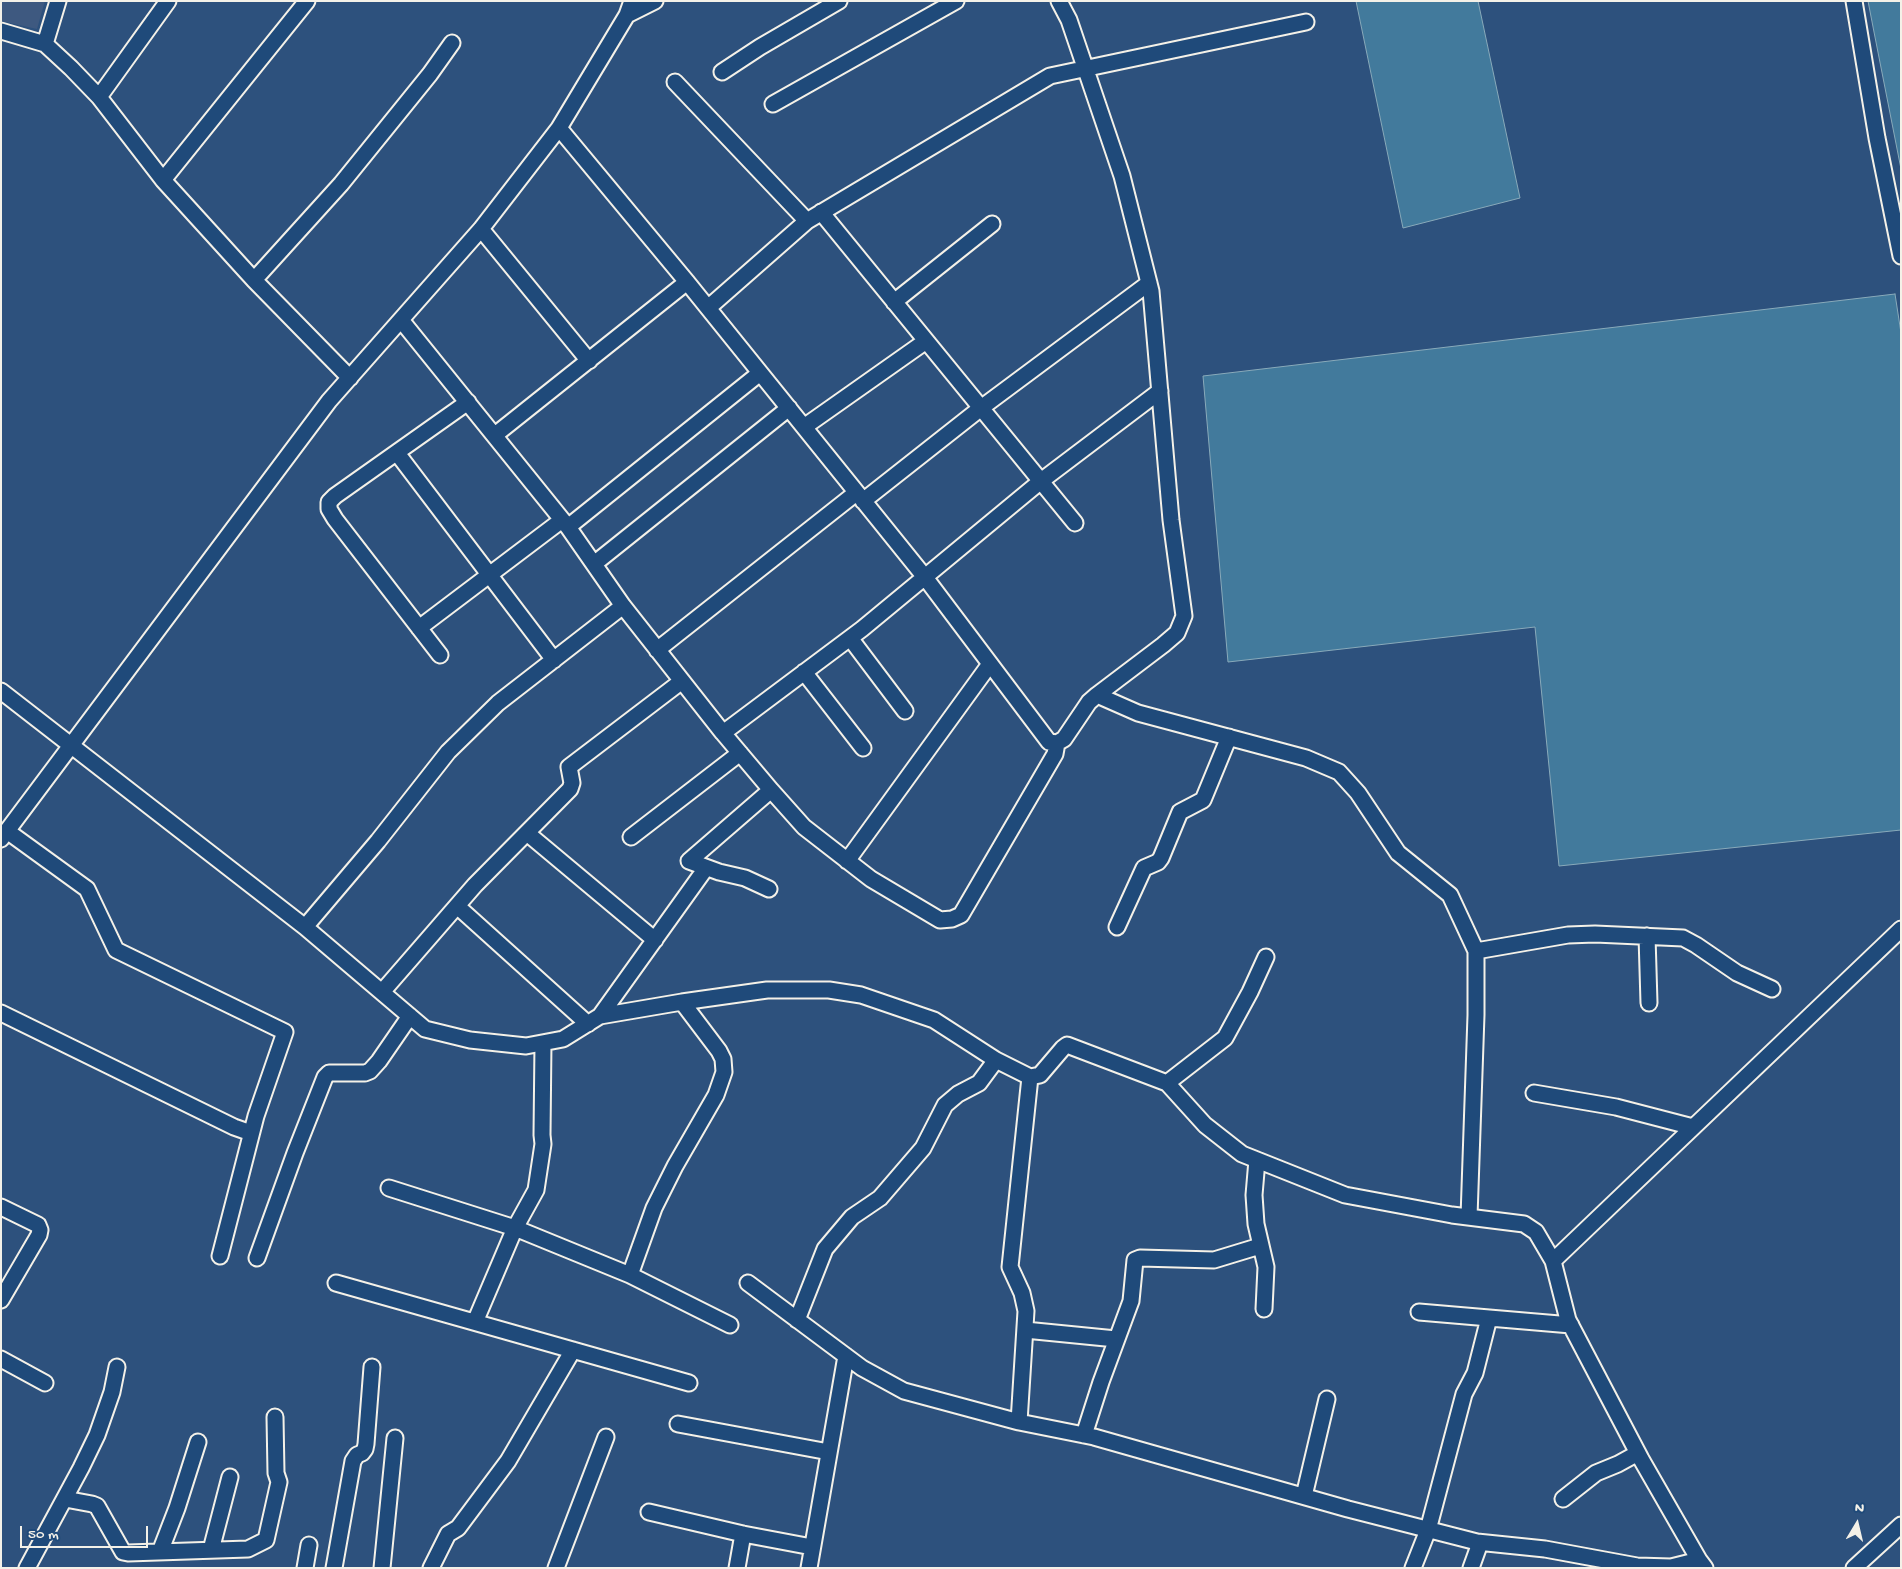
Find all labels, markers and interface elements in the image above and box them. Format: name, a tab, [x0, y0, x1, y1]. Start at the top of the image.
north arrow	[1832, 1499, 1882, 1549]
text: N	[1854, 1500, 1865, 1518]
scale bar	[22, 1516, 150, 1548]
text: 50 m	[28, 1526, 59, 1544]

